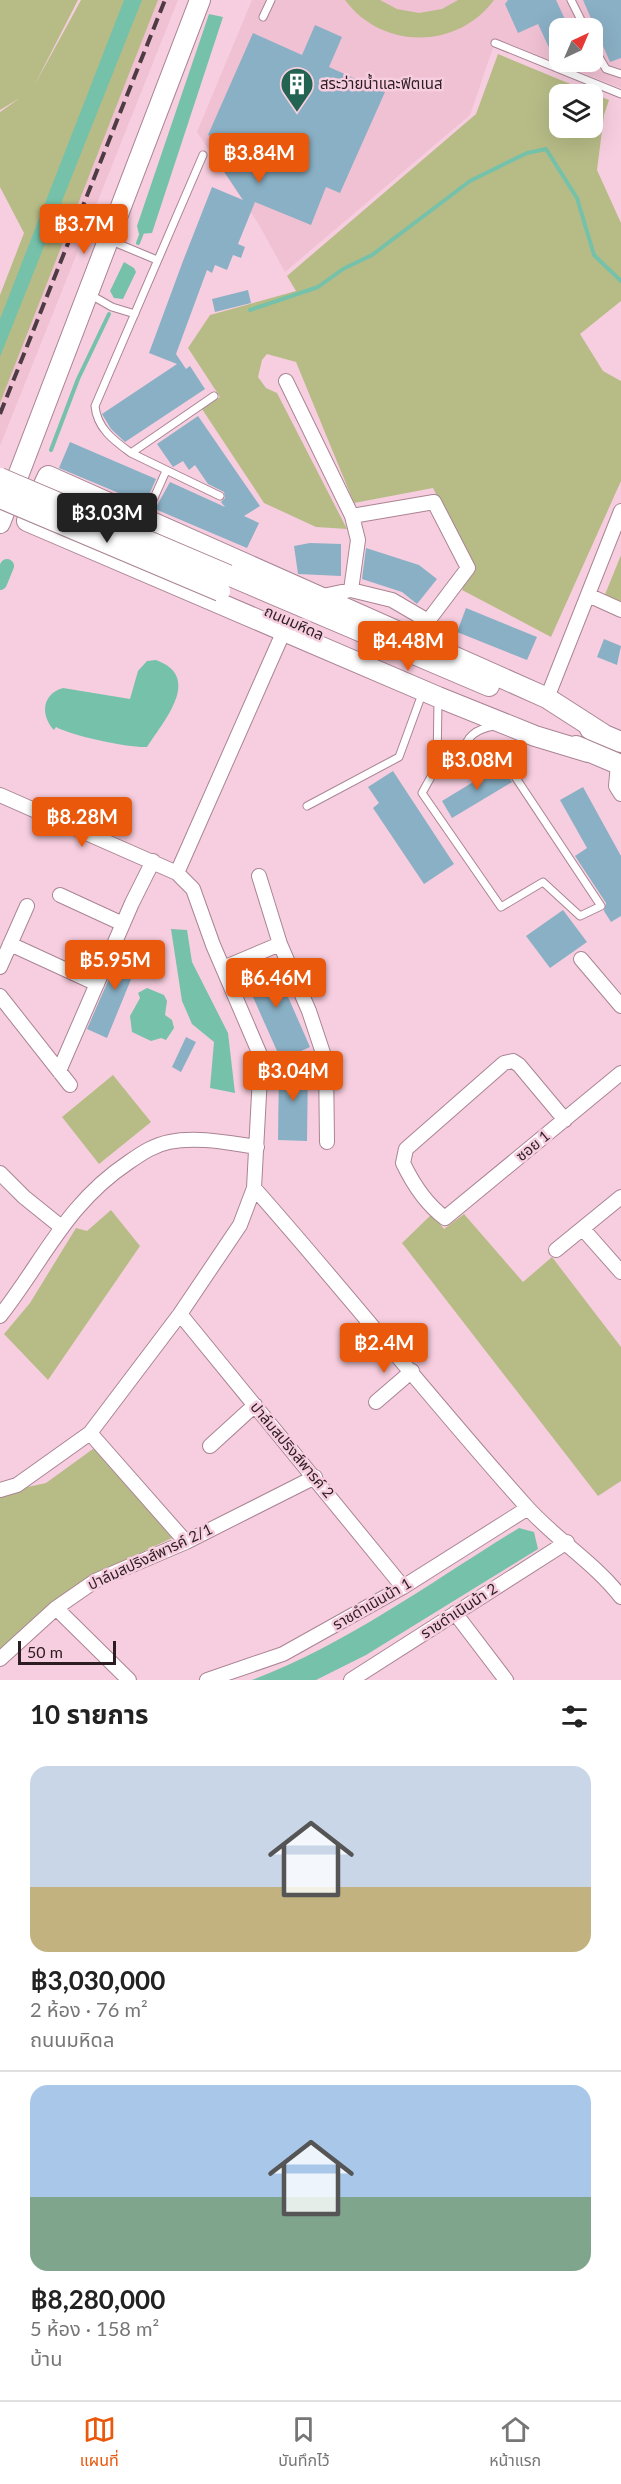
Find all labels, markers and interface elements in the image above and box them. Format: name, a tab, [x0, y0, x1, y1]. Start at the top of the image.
north arrow	[549, 18, 603, 72]
map controls	[549, 18, 603, 138]
building icon: สระว่ายน้ำและฟิตเนส	[279, 66, 315, 113]
place label: สระว่ายน้ำและฟิตเนส	[320, 73, 443, 92]
button: layers	[549, 84, 603, 138]
pin: ฿3.84M	[210, 133, 308, 184]
text: ฿3.84M	[223, 140, 295, 164]
pin: ฿3.7M	[42, 204, 126, 255]
text: ฿3.7M	[54, 211, 114, 235]
pin: ฿3.03M	[58, 493, 156, 544]
text: ฿3.03M	[71, 500, 143, 524]
street label: ถนนมหิดล	[262, 601, 327, 643]
pin: ฿4.48M	[359, 621, 457, 672]
text: ฿4.48M	[372, 628, 444, 652]
pin: ฿3.08M	[428, 740, 526, 791]
text: ฿3.08M	[441, 747, 513, 771]
pin: ฿8.28M	[33, 797, 131, 848]
text: ฿8.28M	[46, 804, 118, 828]
pin: ฿5.95M	[66, 940, 164, 991]
text: ฿5.95M	[79, 947, 151, 971]
pin: ฿6.46M	[227, 958, 325, 1009]
text: ฿6.46M	[240, 965, 312, 989]
pin: ฿3.04M	[244, 1051, 342, 1102]
text: ฿3.04M	[257, 1058, 329, 1082]
street label: ซอย 1	[512, 1126, 553, 1164]
pin: ฿2.4M	[342, 1323, 426, 1374]
text: ฿2.4M	[354, 1330, 414, 1354]
street label: ปาล์มสปริงส์พารค์ 2	[247, 1398, 338, 1501]
street label: ปาล์มสปริงส์พารค์ 2/1	[84, 1519, 215, 1593]
street label: ราชดำเนินน้า 1	[329, 1573, 414, 1633]
street label: ราชดำเนินน้า 2	[417, 1579, 500, 1642]
scale bar	[18, 1638, 116, 1666]
text: 50 m	[27, 1642, 63, 1661]
text: 10 รายการ	[30, 1698, 148, 1730]
icon: filters	[558, 1700, 591, 1733]
icon: home	[257, 1805, 365, 1913]
text: ฿3,030,000	[30, 1964, 165, 1996]
text: 2 ห้อง · 76 m²	[30, 1997, 148, 2021]
text: ถนนมหิดล	[30, 2027, 114, 2051]
icon: home	[257, 2124, 365, 2232]
text: ฿8,280,000	[30, 2283, 165, 2315]
text: 5 ห้อง · 158 m²	[30, 2316, 159, 2340]
text: บ้าน	[30, 2346, 62, 2370]
tab: แผนที่	[80, 2413, 119, 2473]
tab: บันทึกไว้	[278, 2413, 330, 2473]
tab: หน้าแรก	[489, 2413, 541, 2473]

